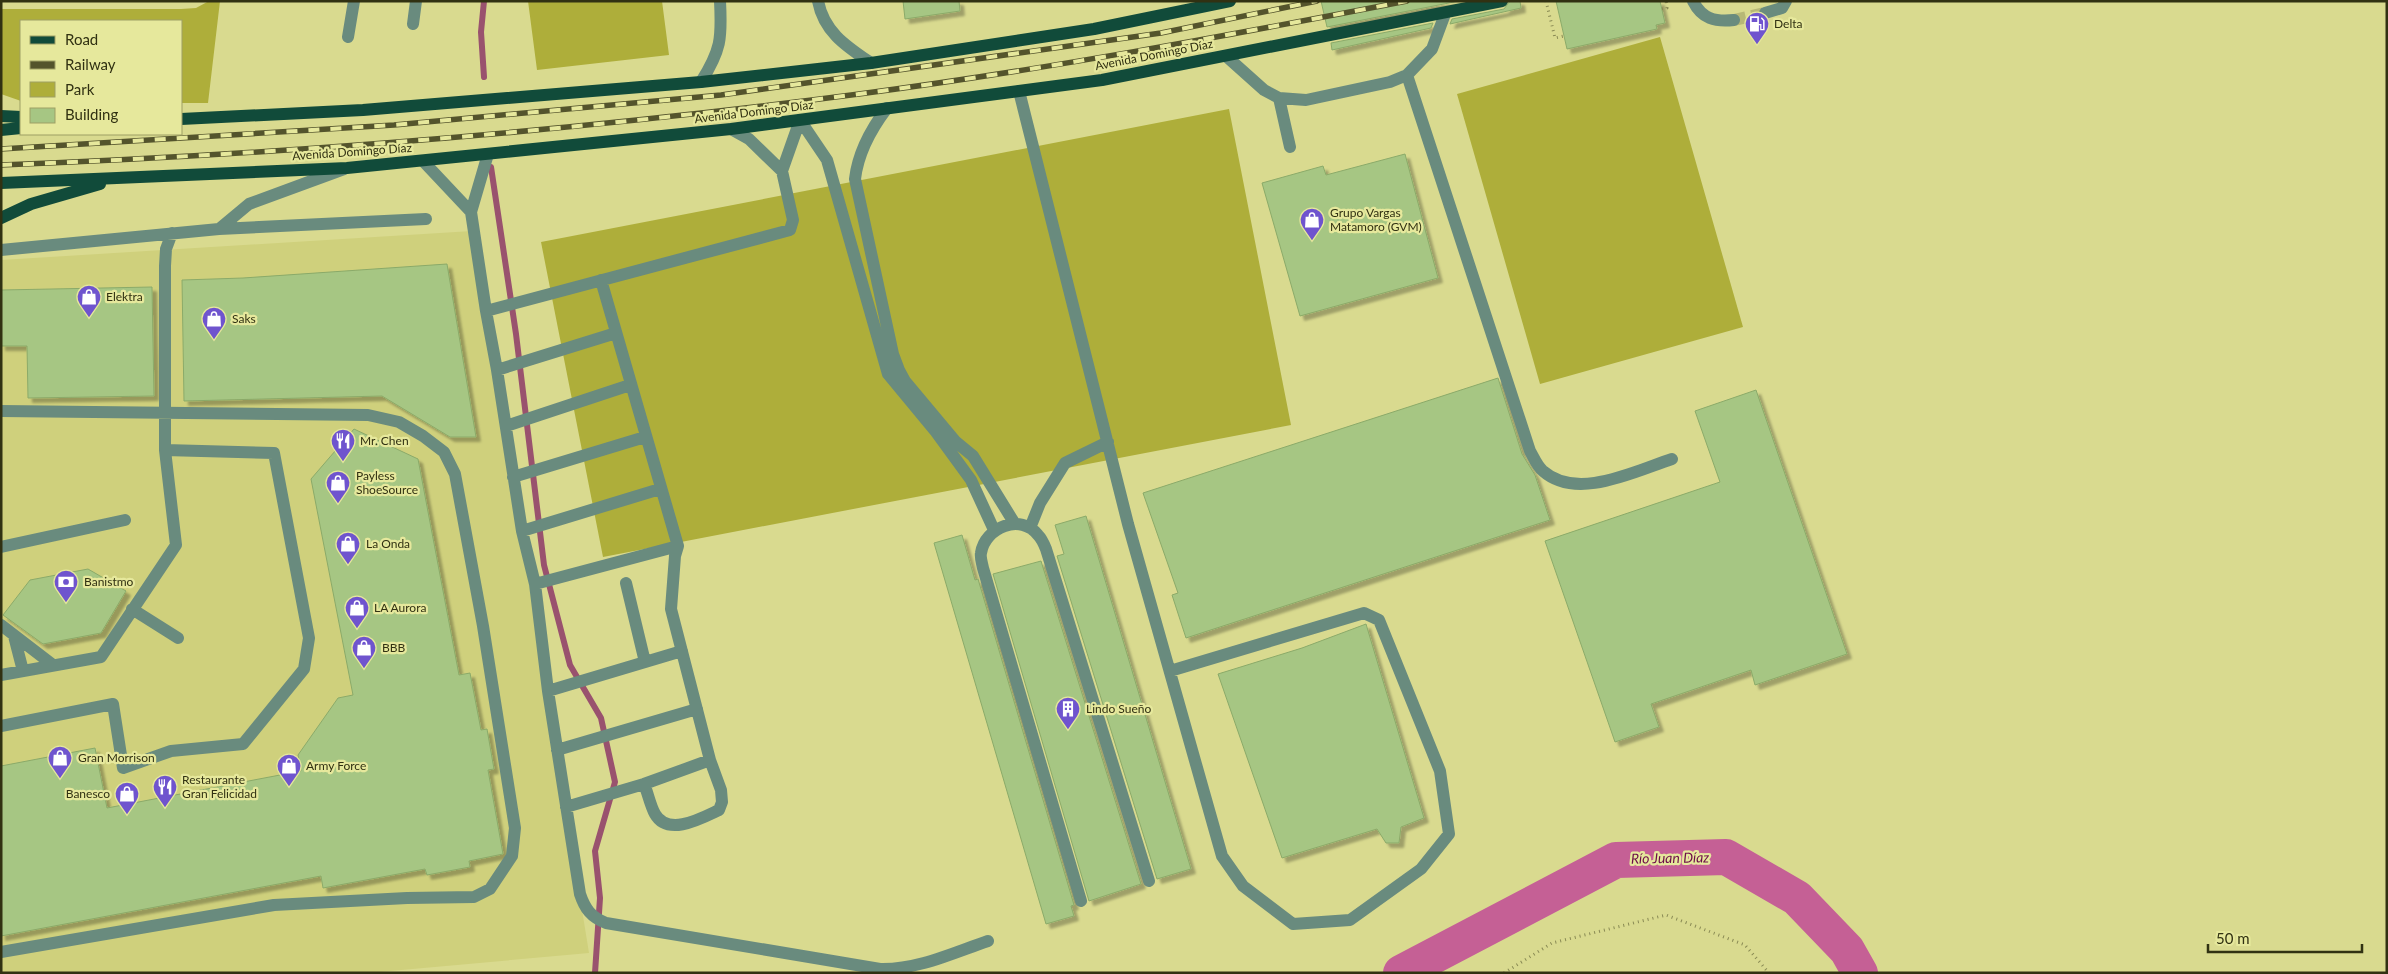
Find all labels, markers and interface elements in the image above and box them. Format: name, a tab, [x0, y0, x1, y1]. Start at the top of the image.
fuel station icon: Delta	[1744, 11, 1770, 45]
place label: Delta	[1774, 16, 1803, 31]
legend	[20, 20, 182, 135]
text: Road	[65, 30, 98, 48]
street label: Avenida Domingo Díaz	[1094, 36, 1215, 73]
text: Railway	[65, 55, 116, 73]
text: Park	[65, 80, 95, 98]
street label: Avenida Domingo Díaz	[694, 97, 815, 126]
text: Building	[65, 105, 118, 123]
street label: Avenida Domingo Díaz	[292, 140, 413, 163]
place label: Grupo Vargas Matamoro (GVM)	[1330, 205, 1422, 234]
shop icon: Grupo Vargas Matamoro (GVM)	[1299, 207, 1325, 241]
shop icon: Elektra	[76, 284, 102, 318]
place label: Elektra	[106, 289, 143, 304]
shop icon: Saks	[201, 306, 227, 340]
place label: Saks	[232, 311, 256, 326]
restaurant icon: Mr. Chen	[330, 428, 356, 462]
place label: Mr. Chen	[360, 433, 409, 448]
place label: Payless ShoeSource	[356, 468, 418, 497]
shop icon: Payless ShoeSource	[325, 470, 351, 504]
shop icon: La Onda	[335, 531, 361, 565]
place label: La Onda	[366, 536, 410, 551]
bank icon: Banistmo	[53, 569, 79, 603]
place label: Banistmo	[84, 574, 134, 589]
shop icon: LA Aurora	[344, 595, 370, 629]
place label: LA Aurora	[374, 600, 426, 615]
shop icon: BBB	[351, 635, 377, 669]
place label: BBB	[382, 640, 406, 655]
building icon: Lindo Sueño	[1055, 696, 1081, 730]
place label: Lindo Sueño	[1086, 701, 1151, 716]
shop icon: Gran Morrison	[47, 745, 73, 779]
place label: Gran Morrison	[78, 750, 155, 765]
shop icon: Army Force	[276, 753, 302, 787]
place label: Army Force	[306, 758, 366, 773]
place label: Restaurante Gran Felicidad	[182, 772, 257, 801]
restaurant icon: Restaurante Gran Felicidad	[152, 774, 178, 808]
shop icon: Banesco	[114, 781, 140, 815]
place label: Banesco	[66, 786, 110, 801]
water label: Río Juan Díaz	[1631, 848, 1709, 867]
scale bar	[2208, 922, 2362, 954]
text: 50 m	[2216, 929, 2250, 947]

